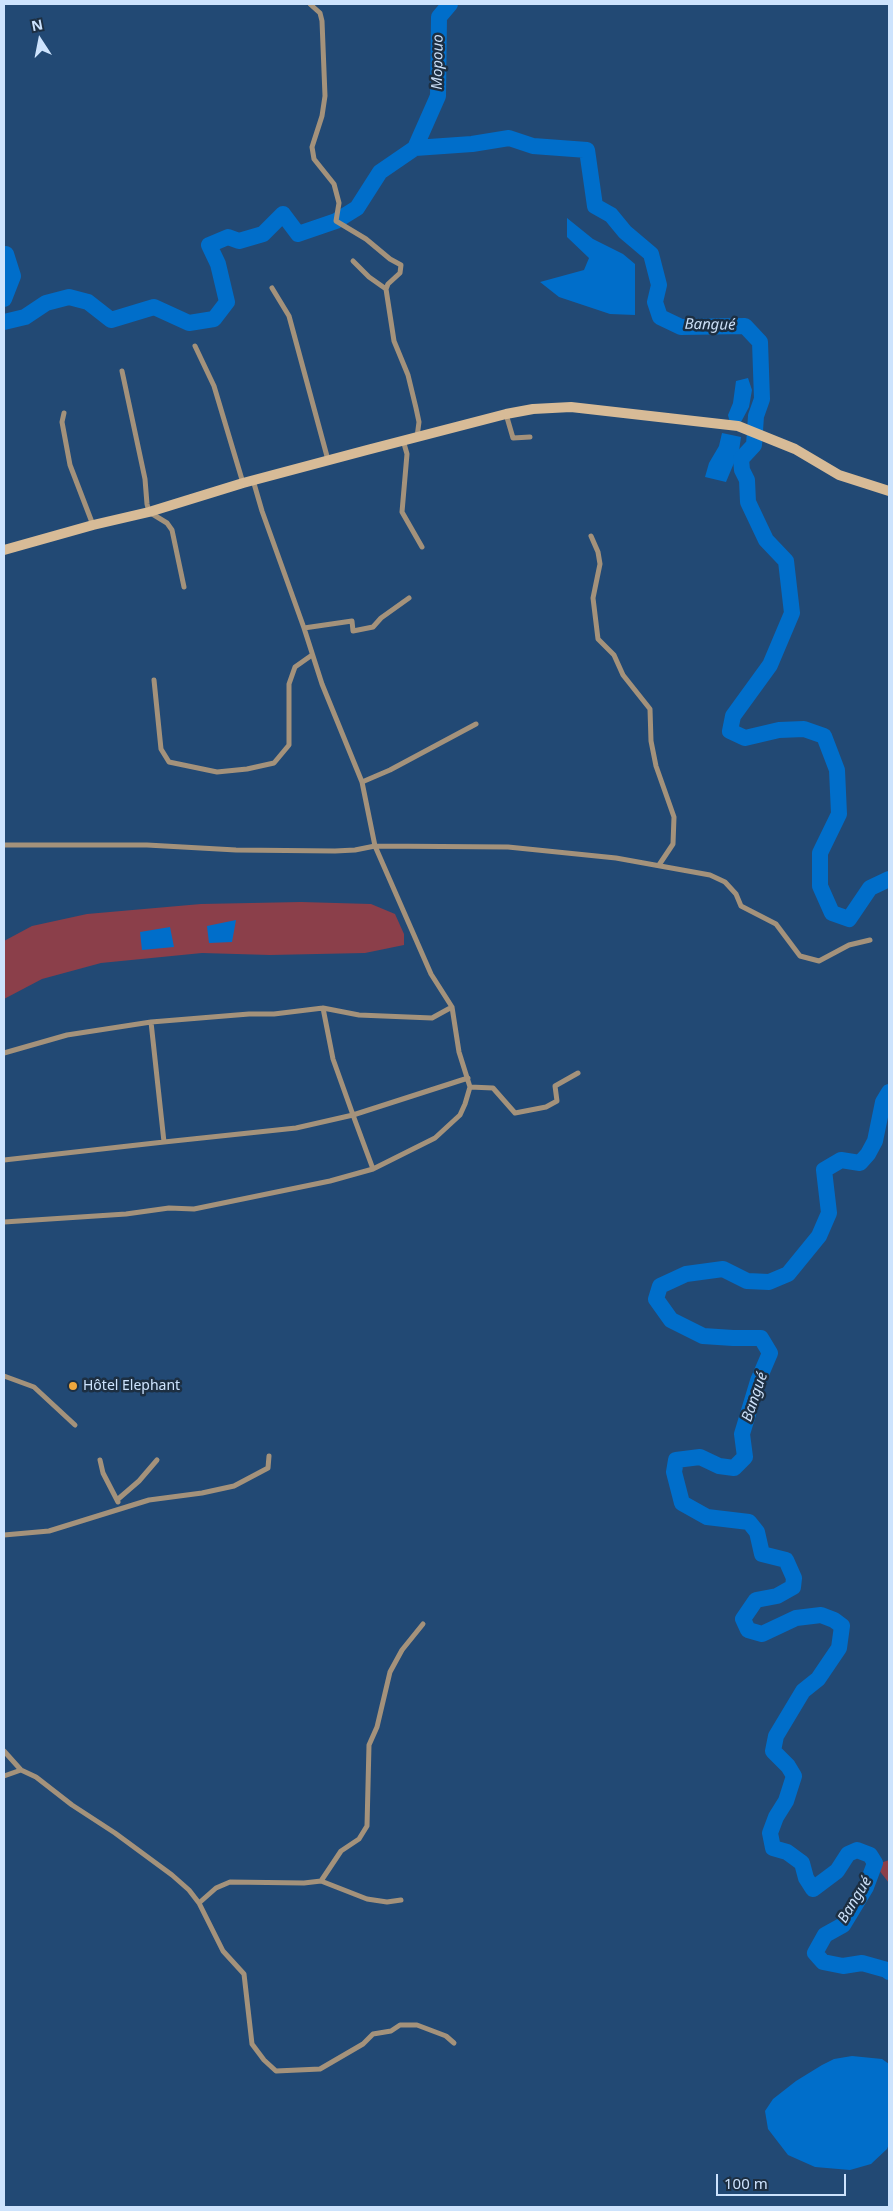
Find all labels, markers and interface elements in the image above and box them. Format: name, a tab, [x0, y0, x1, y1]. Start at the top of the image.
text: N	[30, 14, 44, 35]
north arrow	[15, 15, 65, 65]
water label: Mopouo	[429, 34, 447, 90]
water label: Bangué	[684, 316, 736, 334]
water label: Bangué	[738, 1370, 772, 1424]
place label: Hôtel Elephant	[83, 1378, 180, 1394]
marker: Hôtel Elephant	[67, 1380, 79, 1392]
water label: Bangué	[834, 1873, 876, 1927]
scale bar	[718, 2164, 848, 2196]
text: 100 m	[724, 2173, 768, 2193]

